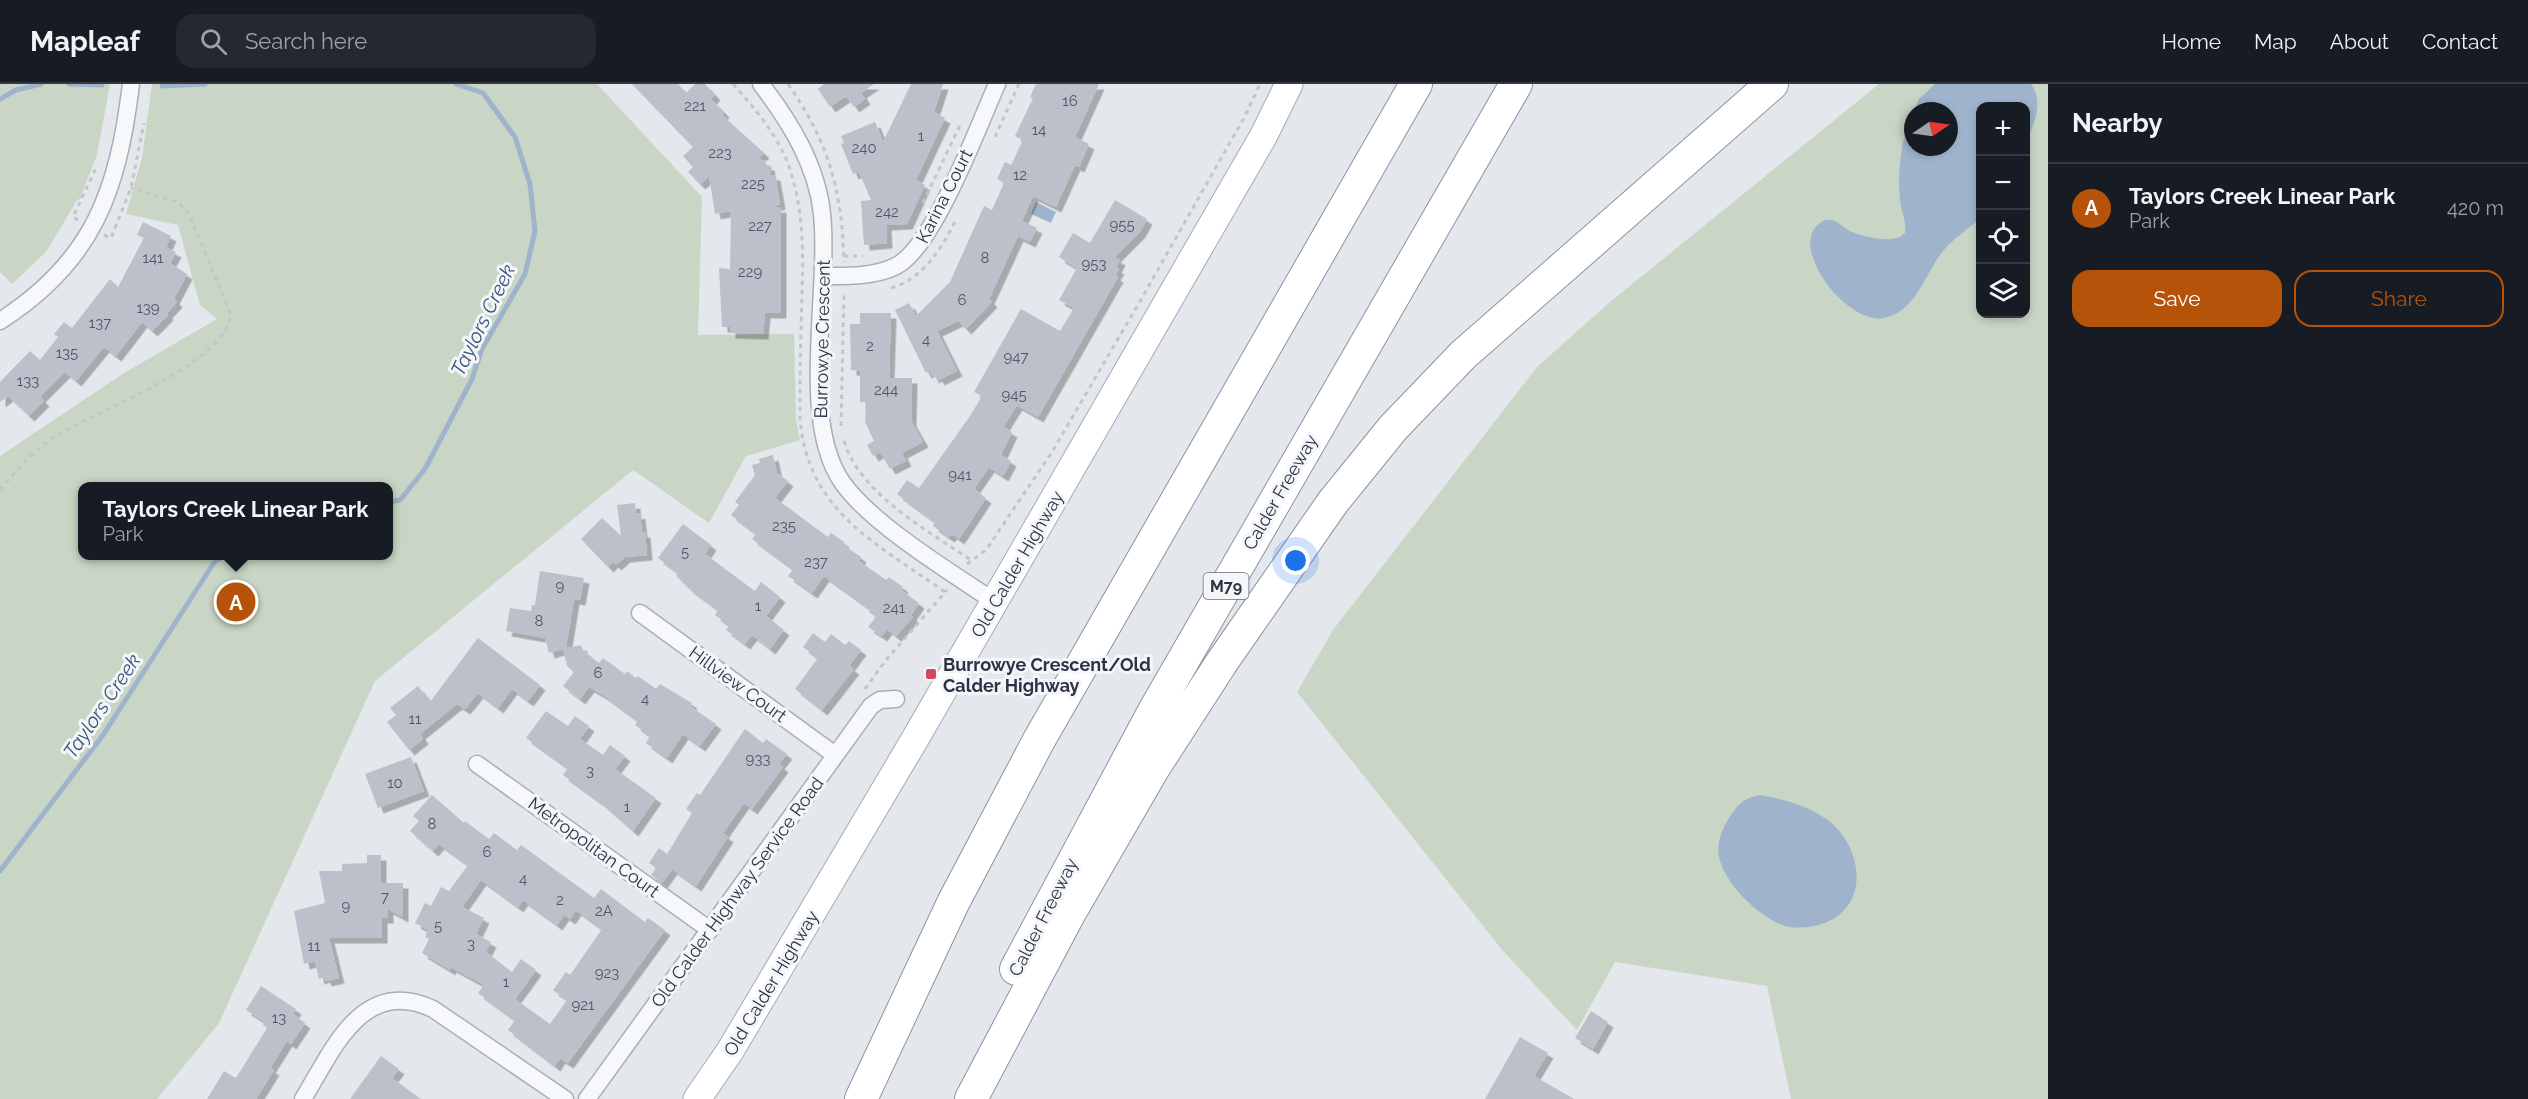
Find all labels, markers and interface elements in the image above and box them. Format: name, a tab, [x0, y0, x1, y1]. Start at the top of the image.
search box	[176, 14, 596, 68]
text: Mapleaf	[30, 25, 140, 58]
icon: search	[197, 25, 230, 58]
text: Search here	[245, 28, 367, 54]
text: Home	[2162, 29, 2221, 54]
text: Map	[2254, 29, 2297, 54]
text: About	[2330, 29, 2389, 54]
text: Contact	[2422, 29, 2498, 54]
house number: 16	[1062, 92, 1078, 110]
house number: 221	[684, 97, 707, 115]
north arrow	[1904, 102, 1958, 156]
map controls	[1976, 102, 2030, 318]
button: +	[1976, 102, 2030, 156]
text: Nearby	[2072, 108, 2162, 138]
house number: 14	[1032, 121, 1046, 139]
house number: 1	[918, 127, 925, 145]
house number: 240	[851, 139, 877, 157]
house number: 223	[708, 144, 732, 162]
street label: Karina Court	[911, 146, 977, 246]
button: −	[1976, 156, 2030, 210]
house number: 12	[1013, 166, 1027, 184]
house number: 225	[741, 175, 765, 193]
text: Taylors Creek Linear Park	[2129, 183, 2395, 209]
text: A	[2085, 196, 2098, 220]
text: 420 m	[2447, 196, 2504, 220]
house number: 242	[875, 203, 899, 221]
text: Park	[2129, 209, 2170, 233]
button: locate	[1976, 210, 2030, 264]
house number: 955	[1109, 216, 1135, 234]
house number: 227	[748, 217, 772, 235]
house number: 141	[142, 249, 164, 267]
house number: 8	[981, 249, 990, 267]
house number: 953	[1082, 255, 1106, 273]
street label: Burrowye Crescent	[810, 259, 834, 419]
water label: Taylors Creek	[446, 260, 520, 380]
house number: 229	[738, 263, 762, 281]
button: layers	[1976, 264, 2030, 318]
button: Save	[2072, 270, 2282, 327]
button: Share	[2294, 270, 2504, 327]
house number: 6	[957, 291, 967, 309]
house number: 139	[136, 299, 160, 317]
house number: 137	[89, 314, 111, 332]
house number: 4	[922, 331, 930, 349]
house number: 2	[866, 337, 874, 355]
house number: 135	[56, 344, 78, 362]
house number: 947	[1004, 348, 1028, 366]
house number: 133	[17, 372, 39, 390]
house number: 244	[874, 381, 898, 399]
house number: 945	[1001, 386, 1027, 404]
street label: Calder Freeway	[1238, 430, 1322, 553]
house number: 941	[948, 466, 972, 484]
popup	[78, 482, 393, 560]
street label: Old Calder Highway	[966, 487, 1068, 641]
text: Taylors Creek Linear Park	[102, 496, 369, 522]
house number: 235	[772, 517, 796, 535]
text: Park	[102, 522, 143, 546]
house number: 5	[681, 543, 689, 561]
your location	[1281, 546, 1310, 575]
house number: 237	[804, 553, 828, 571]
road number: M79	[1204, 573, 1248, 599]
house number: 9	[556, 577, 565, 595]
pin: A	[216, 580, 256, 624]
house number: 1	[755, 597, 762, 615]
house number: 241	[883, 599, 906, 617]
house number: 8	[535, 612, 544, 630]
street label: Hillview Court	[685, 642, 791, 726]
water label: Taylors Creek	[58, 649, 146, 763]
place label: Burrowye Crescent/Old Calder Highway	[943, 654, 1151, 696]
house number: 6	[593, 664, 603, 682]
marker: Burrowye Crescent/Old Calder Highway	[924, 667, 938, 681]
house number: 4	[641, 690, 649, 708]
house number: 11	[409, 710, 422, 728]
house number: 933	[746, 750, 770, 768]
house number: 3	[586, 762, 594, 780]
street label: Old Calder Highway Service Road	[646, 772, 828, 1012]
house number: 10	[387, 774, 403, 792]
street label: Metropolitan Court	[525, 792, 663, 902]
house number: 1	[624, 798, 631, 816]
house number: 8	[428, 815, 437, 833]
house number: 6	[482, 843, 492, 861]
street label: Calder Freeway	[1004, 854, 1082, 980]
house number: 4	[519, 870, 527, 888]
house number: 7	[381, 888, 389, 906]
house number: 2	[556, 891, 564, 909]
house number: 9	[342, 897, 351, 915]
house number: 2A	[595, 902, 613, 920]
street label: Old Calder Highway	[719, 906, 823, 1060]
house number: 5	[434, 917, 442, 935]
house number: 3	[467, 935, 475, 953]
house number: 11	[308, 937, 321, 955]
house number: 923	[595, 964, 619, 982]
house number: 1	[503, 973, 510, 991]
house number: 921	[571, 996, 595, 1014]
house number: 13	[272, 1009, 286, 1027]

